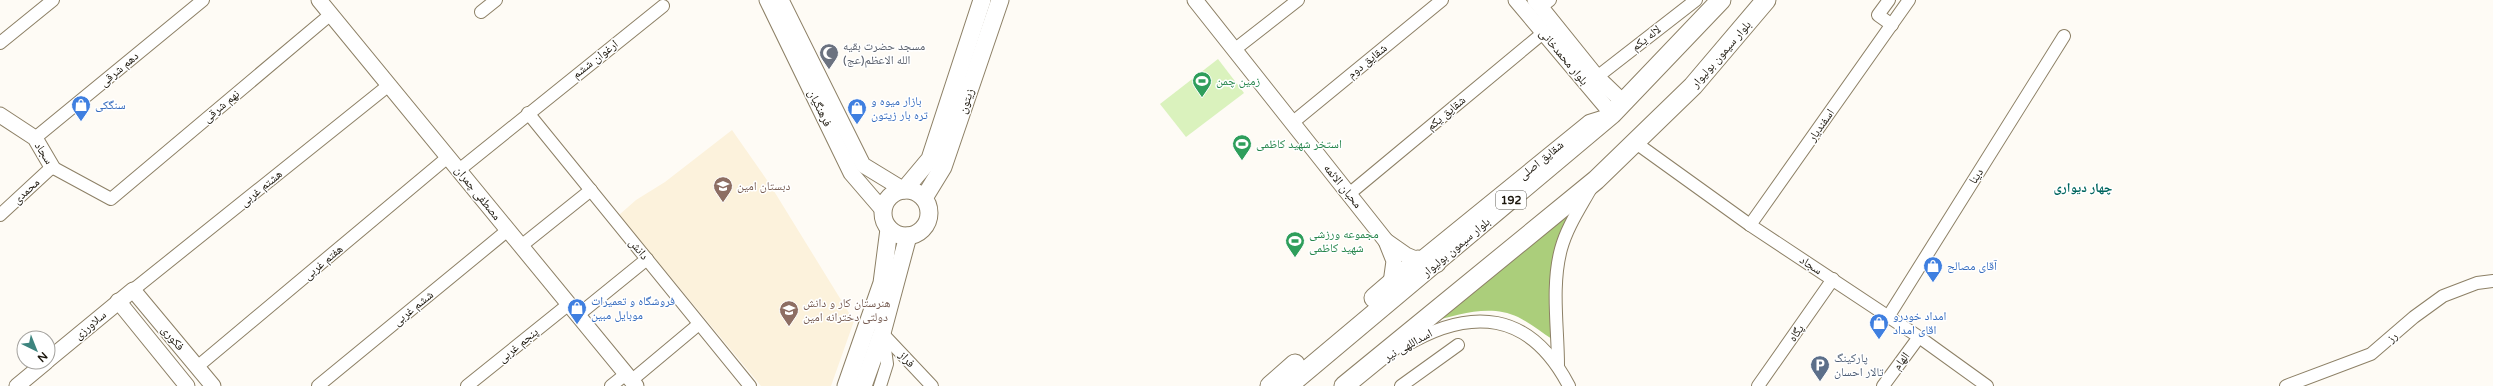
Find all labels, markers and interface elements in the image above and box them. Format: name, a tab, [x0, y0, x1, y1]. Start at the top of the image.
street label: بلوار سیمون بولیوار	[1687, 18, 1754, 91]
street label: لاله یکم	[1629, 22, 1664, 55]
street label: بلوار محمدخانی	[1536, 26, 1591, 88]
street label: ارغوان ششم	[569, 37, 621, 82]
place label: مسجد حضرت بقیه الله الاعظم(عج)	[843, 39, 925, 68]
street label: شقایق دوم	[1344, 41, 1390, 82]
mosque icon: مسجد حضرت بقیه الله الاعظم(عج)	[818, 42, 840, 70]
street label: دهم شرقی	[97, 49, 142, 90]
sports icon: زمین چمن	[1191, 70, 1213, 98]
place label: زمین چمن	[1216, 74, 1261, 88]
street label: زیتون	[955, 86, 977, 116]
street label: نهم شرقی	[200, 87, 243, 126]
street label: فرهنگیان	[805, 87, 835, 129]
street label: شقایق یکم	[1424, 93, 1469, 134]
shop icon: سنگکی	[70, 94, 92, 122]
place label: بازار میوه و تره بار زیتون	[871, 94, 928, 122]
shop icon: بازار میوه و تره بار زیتون	[846, 97, 868, 125]
place label: سنگکی	[95, 98, 126, 112]
street label: اسفندیار	[1804, 106, 1837, 145]
sports icon: استخر شهید کاظمی	[1231, 133, 1253, 161]
place label: استخر شهید کاظمی	[1256, 137, 1342, 151]
street label: شقایق اصلی	[1516, 138, 1567, 183]
street label: سجاد	[32, 139, 56, 167]
street label: محبان الائمه	[1321, 161, 1365, 211]
street label: مصطفی چمران	[452, 163, 504, 223]
street label: دینا	[1966, 166, 1986, 186]
street label: هشتم غربی	[237, 167, 286, 210]
street label: محمدی	[10, 175, 42, 207]
school or university icon: دبستان امین	[712, 175, 734, 203]
place label: دبستان امین	[737, 179, 790, 193]
district label: چهار دیواری	[2054, 180, 2112, 196]
road number: 192	[1496, 191, 1526, 209]
street label: بلوار سیمون بولیوار	[1418, 215, 1493, 280]
place label: مجموعه ورزشی شهید کاظمی	[1309, 227, 1379, 255]
sports icon: مجموعه ورزشی شهید کاظمی	[1284, 230, 1306, 258]
street label: دانش	[626, 236, 652, 262]
street label: هفتم غربی	[301, 242, 346, 283]
street label: سجاد	[1797, 253, 1825, 278]
shop icon: آقای مصالح	[1922, 255, 1944, 283]
place label: آقای مصالح	[1947, 259, 1998, 273]
street label: ششم غربی	[390, 287, 437, 329]
place label: فروشگاه و تعمیرات موبایل مبین	[591, 294, 675, 322]
place label: هنرستان کار و دانش دولتی دخترانه امین	[803, 296, 891, 324]
shop icon: فروشگاه و تعمیرات موبایل مبین	[566, 297, 588, 325]
school or university icon: هنرستان کار و دانش دولتی دخترانه امین	[778, 299, 800, 327]
street label: سلاورزی	[71, 308, 109, 342]
place label: امداد خودرو اقای امداد	[1893, 309, 1947, 337]
shop icon: امداد خودرو اقای امداد	[1868, 312, 1890, 340]
street label: پگاه	[1785, 321, 1807, 344]
street label: فکوری	[159, 323, 187, 353]
street label: پنجم غربی	[495, 324, 542, 366]
street label: اسداللهی نیر	[1380, 326, 1435, 365]
street label: رز	[2383, 328, 2400, 346]
north arrow	[16, 330, 56, 370]
street label: فراز	[895, 347, 918, 370]
text: N	[35, 349, 50, 365]
street label: الهام	[1890, 349, 1913, 373]
place label: پارکینگ تالار احسان	[1834, 351, 1884, 379]
parking icon: پارکینگ تالار احسان	[1809, 354, 1831, 382]

